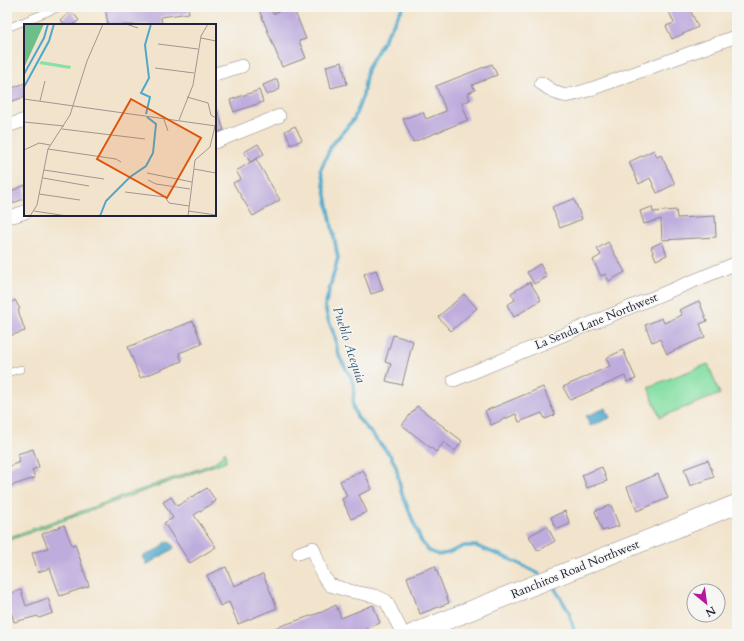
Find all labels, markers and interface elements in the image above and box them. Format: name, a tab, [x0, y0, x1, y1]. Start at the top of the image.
inset map	[24, 24, 216, 216]
street label: La Senda Lane Northwest	[532, 289, 660, 353]
water label: Pueblo Acequia	[328, 305, 370, 386]
street label: Ranchitos Road Northwest	[508, 536, 642, 602]
north arrow	[686, 583, 726, 623]
text: N	[702, 602, 718, 620]

